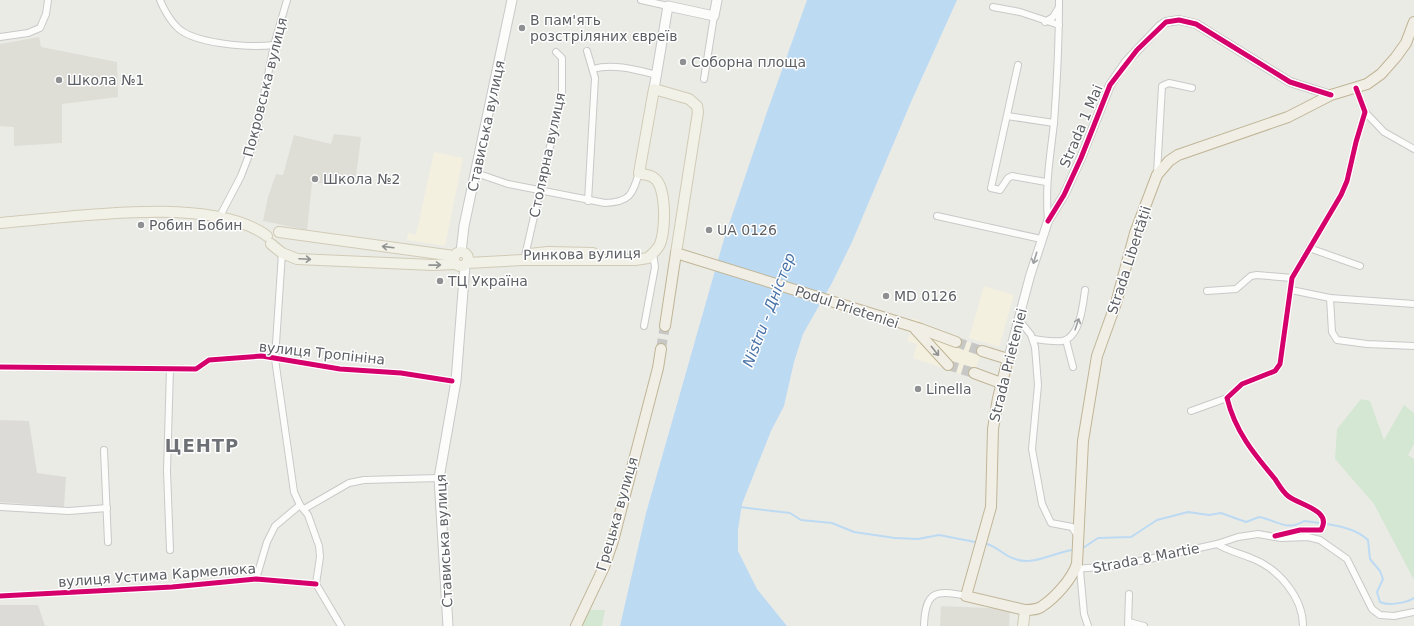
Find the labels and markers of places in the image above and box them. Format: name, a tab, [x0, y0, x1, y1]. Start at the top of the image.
place label: В пам'ять розстріляних євреїв	[530, 12, 677, 44]
marker: В пам'ять розстріляних євреїв	[517, 23, 527, 33]
place label: Соборна площа	[691, 54, 806, 70]
marker: Соборна площа	[678, 57, 688, 67]
place label: Школа №1	[67, 72, 144, 88]
marker: Школа №1	[54, 75, 64, 85]
place label: Школа №2	[323, 171, 400, 187]
marker: Школа №2	[310, 174, 320, 184]
place label: Робин Бобин	[149, 217, 242, 233]
marker: Робин Бобин	[136, 220, 146, 230]
place label: UA 0126	[717, 222, 777, 238]
marker: UA 0126	[704, 225, 714, 235]
place label: ТЦ Україна	[447, 273, 528, 289]
marker: ТЦ Україна	[435, 276, 445, 286]
place label: MD 0126	[894, 288, 957, 304]
marker: MD 0126	[881, 291, 891, 301]
place label: Linella	[926, 381, 972, 397]
marker: Linella	[913, 384, 923, 394]

